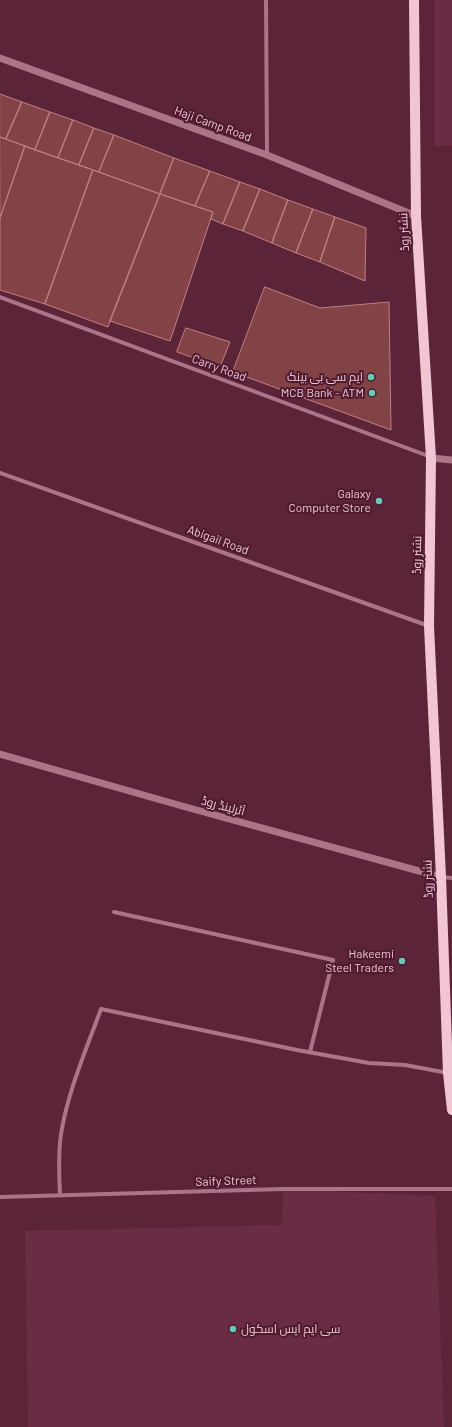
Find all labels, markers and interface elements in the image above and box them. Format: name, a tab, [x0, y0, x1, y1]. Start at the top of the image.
street label: Haji Camp Road	[172, 103, 254, 145]
street label: نشتر روڈ	[396, 212, 412, 252]
street label: Carry Road	[190, 352, 248, 384]
place label: ایم سی بی بینک	[287, 370, 363, 384]
marker: ایم سی بی بینک	[366, 372, 376, 382]
place label: MCB Bank - ATM	[281, 386, 364, 400]
marker: MCB Bank - ATM	[367, 388, 377, 398]
place label: Galaxy Computer Store	[288, 487, 371, 515]
marker: Galaxy Computer Store	[374, 496, 384, 506]
street label: Abigail Road	[185, 522, 251, 558]
street label: نشتر روڈ	[409, 536, 425, 574]
street label: آئرلینڈ روڈ	[200, 793, 246, 819]
street label: نشتر روڈ	[420, 859, 436, 899]
place label: Hakeemi Steel Traders	[325, 947, 394, 975]
marker: Hakeemi Steel Traders	[397, 956, 407, 966]
street label: Saify Street	[195, 1173, 257, 1189]
place label: سی ایم ایس اسکول	[241, 1322, 340, 1336]
marker: سی ایم ایس اسکول	[228, 1324, 238, 1334]

